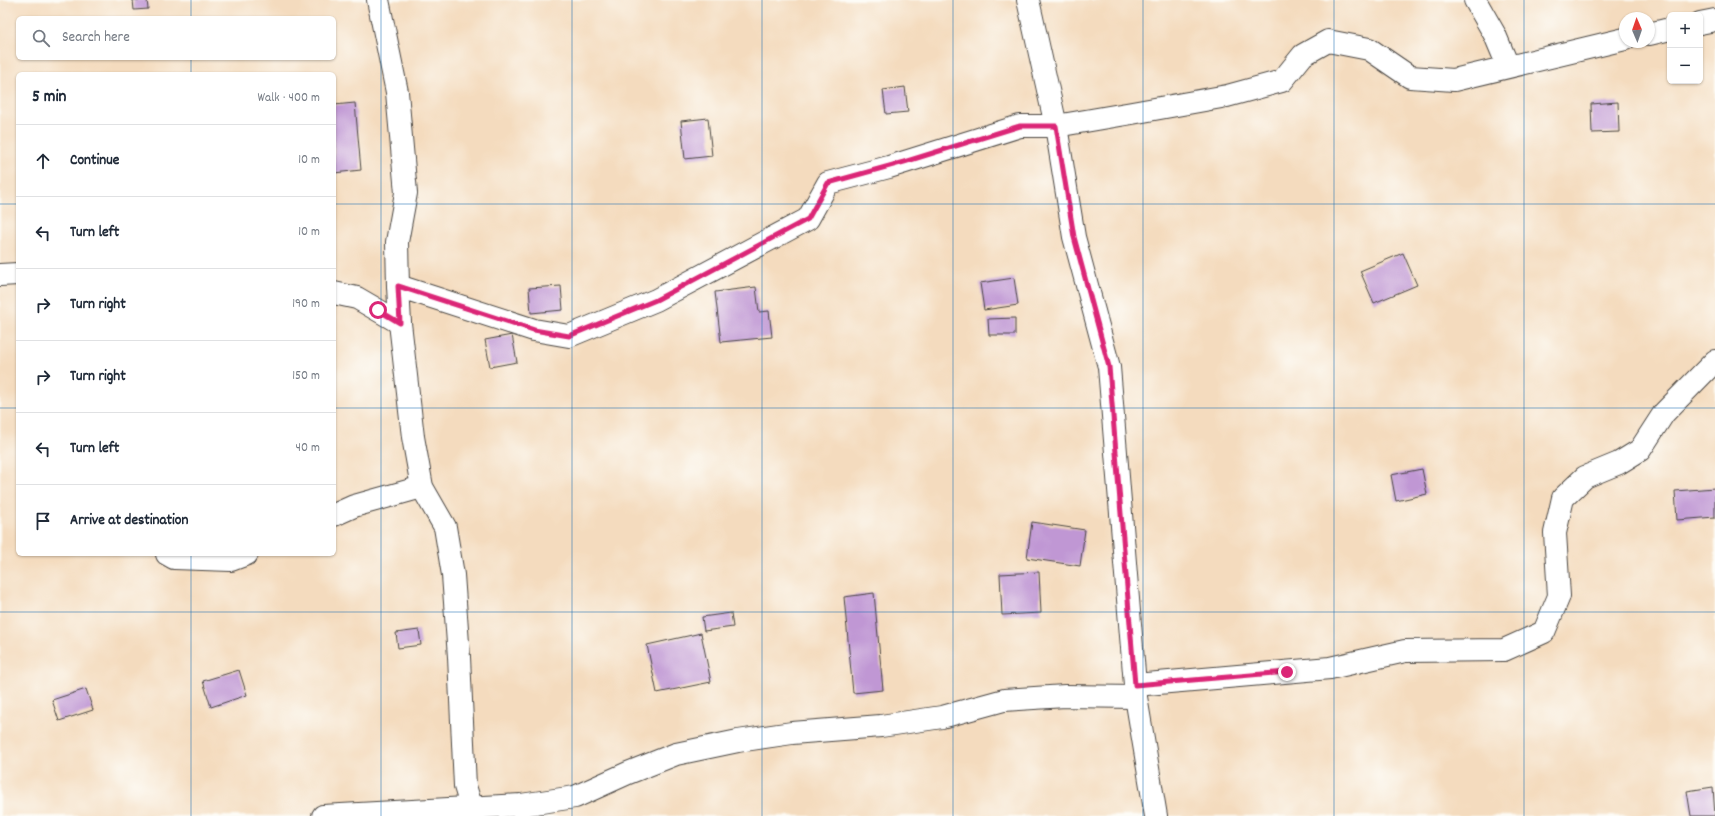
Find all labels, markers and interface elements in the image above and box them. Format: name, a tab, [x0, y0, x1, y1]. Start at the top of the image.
north arrow	[1619, 12, 1655, 48]
map controls	[1667, 12, 1703, 84]
button: +	[1667, 12, 1703, 48]
search box	[16, 16, 336, 60]
icon: search	[30, 27, 52, 49]
text: Search here	[62, 27, 130, 49]
button: −	[1667, 48, 1703, 84]
text: 5 min	[32, 86, 66, 110]
text: Walk · 400 m	[258, 89, 320, 108]
icon: ahead	[32, 150, 54, 172]
text: Continue	[70, 150, 119, 172]
text: 10 m	[298, 151, 320, 170]
icon: left	[32, 222, 54, 244]
text: Turn left	[70, 222, 119, 244]
text: 10 m	[298, 223, 320, 242]
icon: right	[32, 294, 54, 316]
text: Turn right	[70, 294, 126, 316]
text: 190 m	[292, 295, 320, 314]
route start	[369, 301, 387, 319]
icon: right	[32, 366, 54, 388]
text: Turn right	[70, 366, 126, 388]
text: 150 m	[292, 367, 320, 386]
icon: left	[32, 438, 54, 460]
text: Turn left	[70, 438, 119, 460]
text: 40 m	[296, 439, 320, 458]
icon: arrive	[32, 510, 54, 532]
text: Arrive at destination	[70, 510, 188, 532]
route end	[1278, 663, 1296, 681]

